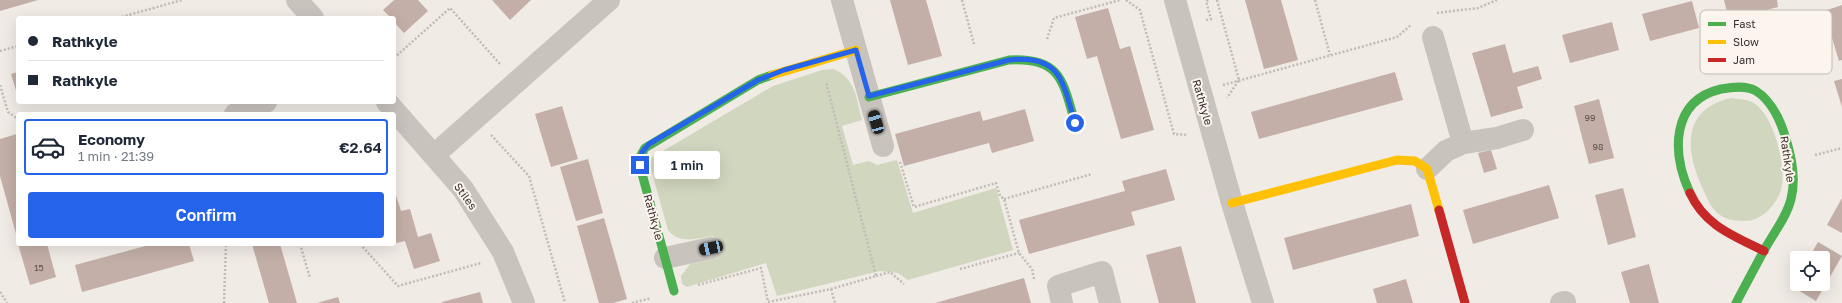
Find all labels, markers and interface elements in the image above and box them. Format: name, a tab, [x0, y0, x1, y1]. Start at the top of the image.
legend	[1700, 10, 1832, 74]
text: Fast	[1733, 17, 1756, 30]
text: Rathkyle	[52, 32, 118, 50]
text: Slow	[1733, 35, 1759, 48]
text: Jam	[1733, 53, 1755, 66]
text: Rathkyle	[52, 71, 118, 89]
street label: Rathkyle	[1190, 78, 1216, 126]
car	[867, 109, 885, 135]
house number: 99	[1585, 112, 1595, 123]
route start	[1066, 114, 1084, 132]
icon: car	[30, 129, 66, 165]
text: Economy	[78, 130, 145, 148]
street label: Rathkyle	[1778, 135, 1798, 183]
text: €2.64	[339, 138, 382, 156]
house number: 98	[1593, 141, 1603, 152]
text: 1 min · 21:39	[78, 148, 154, 164]
callout: 1 min	[654, 151, 720, 179]
route end	[631, 156, 649, 174]
text: 1 min	[671, 157, 703, 173]
street label: Stiles	[452, 180, 480, 212]
button: Confirm	[28, 192, 384, 238]
street label: Rathkyle	[642, 193, 666, 241]
car	[698, 240, 724, 256]
map controls	[1790, 251, 1830, 291]
button: locate	[1790, 251, 1830, 291]
house number: 15	[34, 262, 44, 273]

